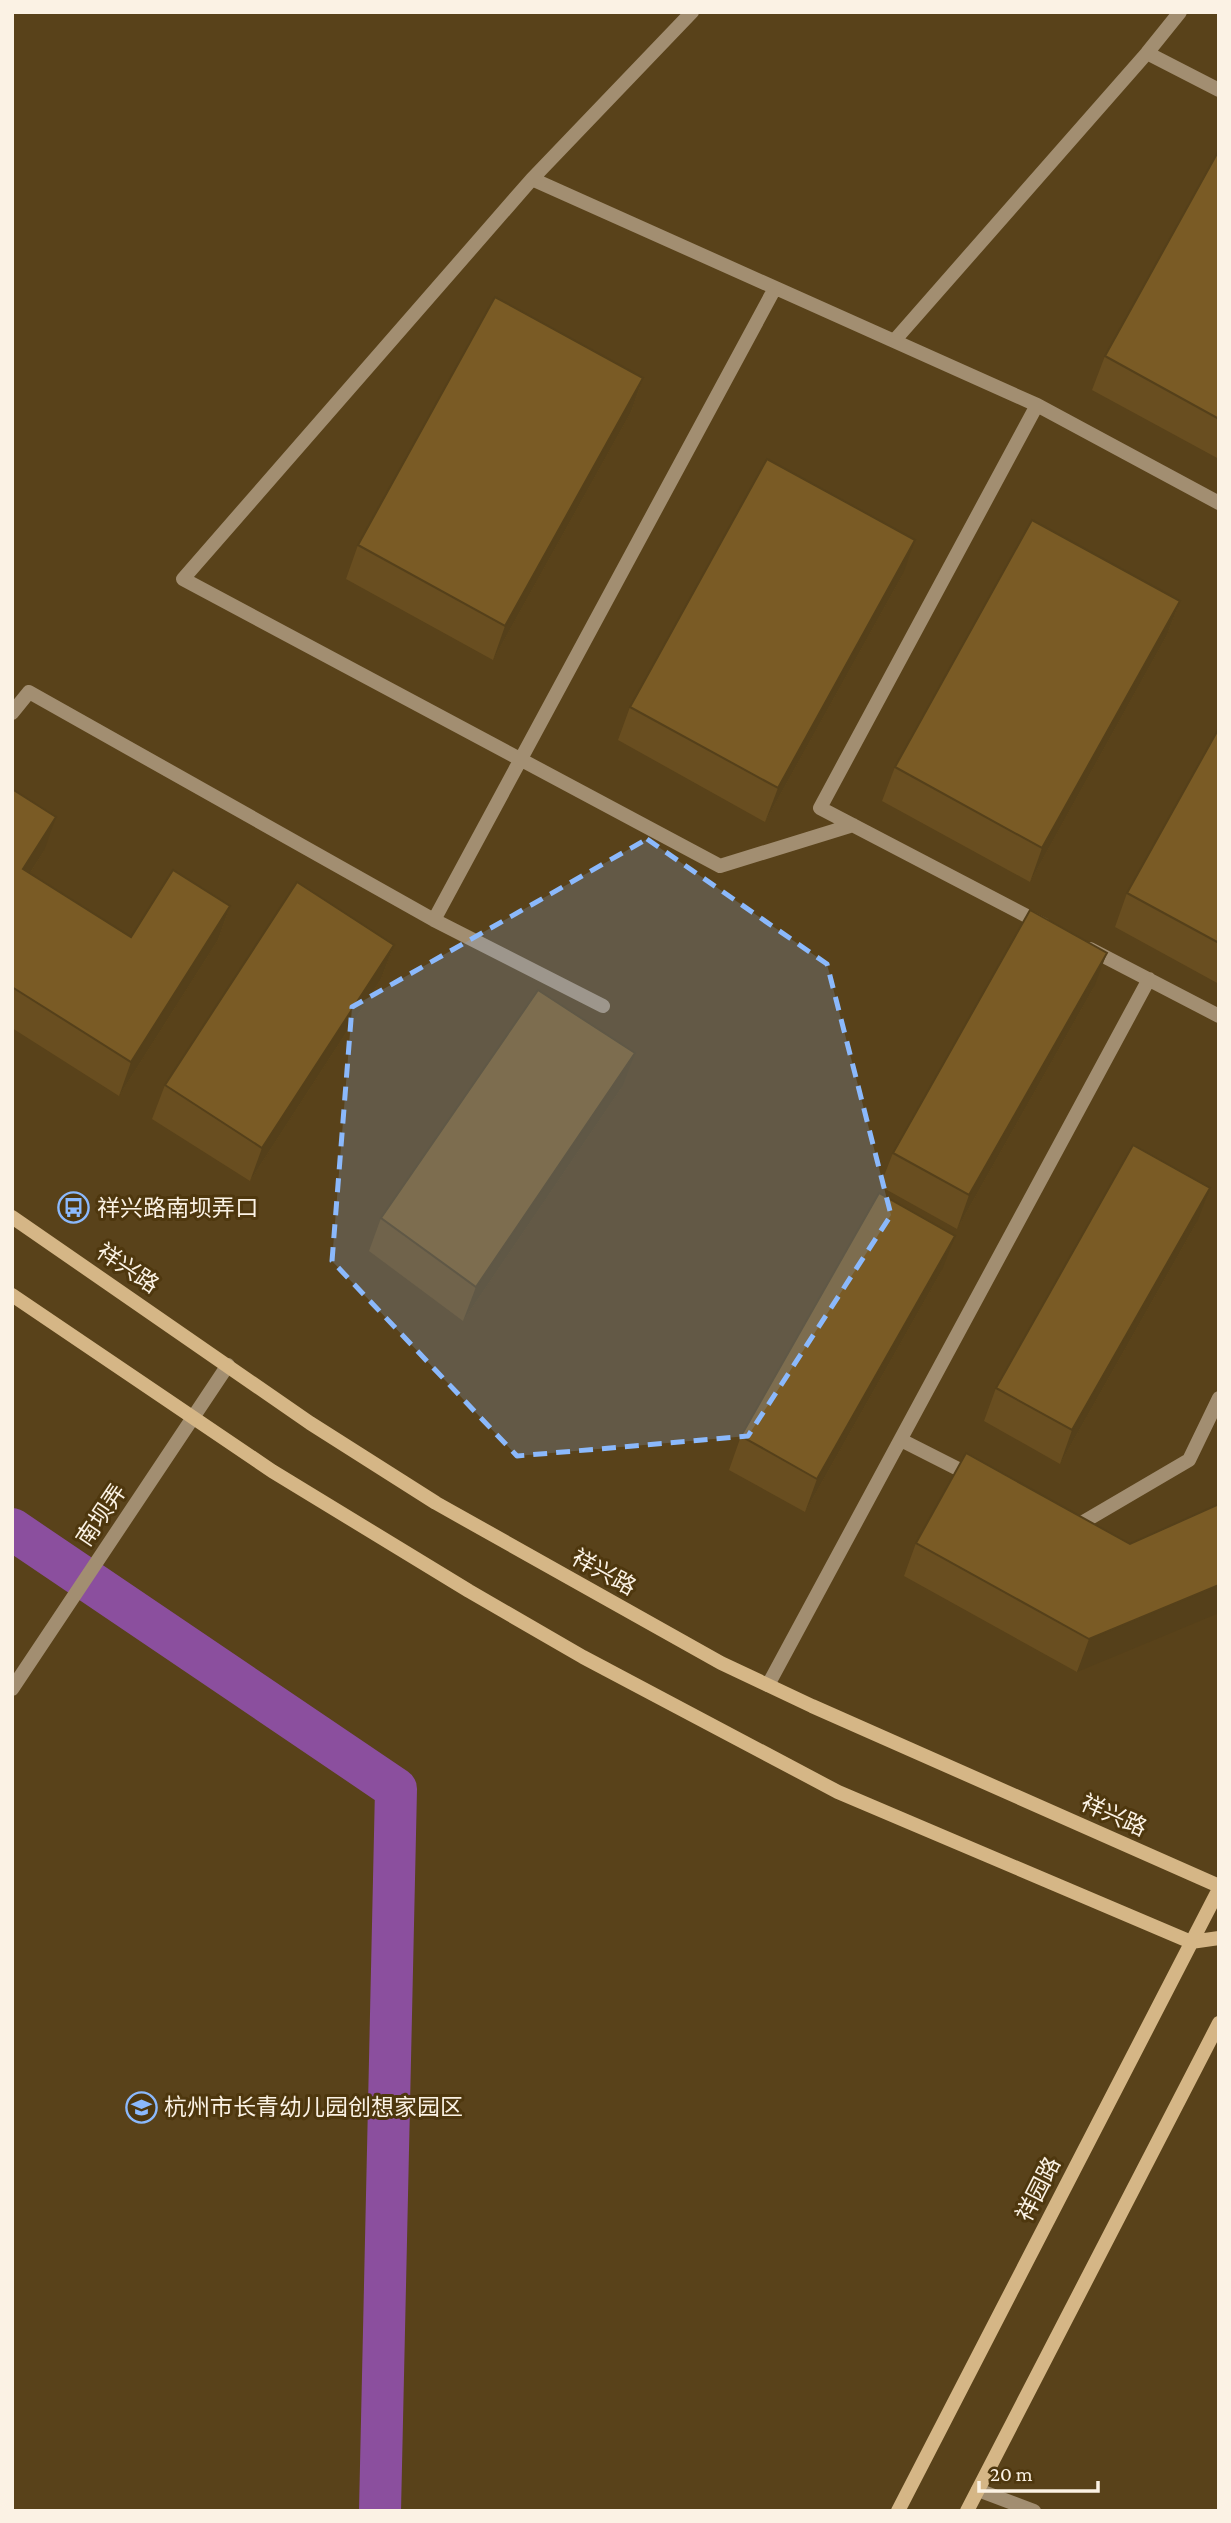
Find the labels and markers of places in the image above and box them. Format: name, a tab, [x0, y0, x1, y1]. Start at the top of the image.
bus stop icon: 祥兴路南坝弄口	[57, 1191, 91, 1225]
place label: 祥兴路南坝弄口	[97, 1195, 258, 1221]
school or university icon: 杭州市长青幼儿园创想家园区	[124, 2090, 158, 2124]
place label: 杭州市长青幼儿园创想家园区	[164, 2094, 463, 2120]

